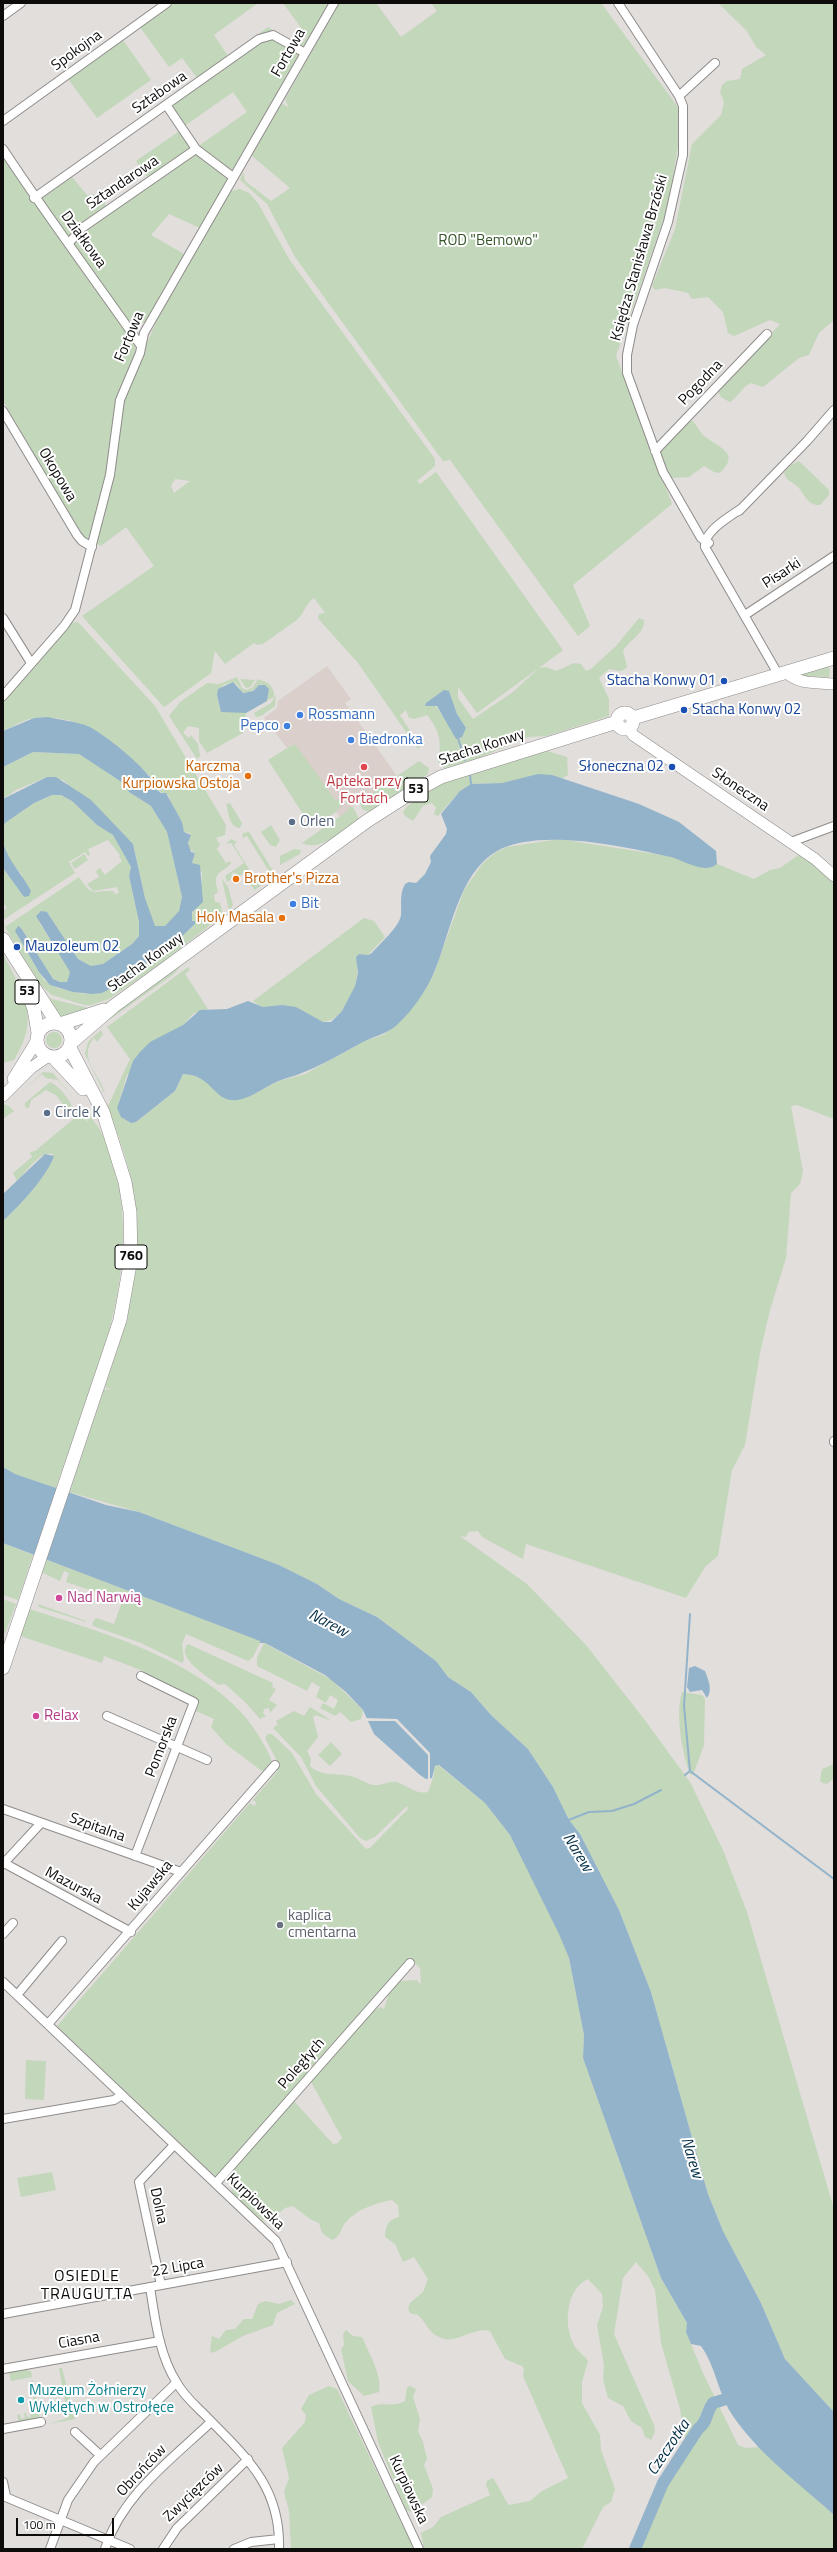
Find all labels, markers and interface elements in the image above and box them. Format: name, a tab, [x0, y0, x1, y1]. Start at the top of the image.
street label: Fortowa	[268, 26, 310, 80]
street label: Spokojna	[48, 27, 106, 75]
street label: Sztabowa	[129, 68, 191, 118]
street label: Sztandarowa	[84, 152, 162, 214]
street label: Księdza Stanisława Brzóski	[608, 173, 672, 343]
street label: Działkowa	[56, 208, 110, 272]
park label: ROD "Bemowo"	[438, 232, 538, 250]
street label: Fortowa	[111, 309, 149, 365]
street label: Pogodna	[675, 357, 727, 409]
street label: Okopowa	[34, 445, 80, 505]
street label: Pisarki	[759, 555, 805, 593]
place label: Stacha Konwy 01	[607, 672, 716, 690]
marker: Stacha Konwy 01	[719, 676, 729, 686]
place label: Stacha Konwy 02	[692, 701, 801, 719]
marker: Stacha Konwy 02	[679, 705, 689, 715]
place label: Rossmann	[308, 706, 375, 724]
marker: Rossmann	[295, 710, 305, 720]
place label: Pepco	[240, 717, 279, 735]
marker: Pepco	[282, 721, 292, 731]
street label: Stacha Konwy	[437, 726, 527, 770]
place label: Biedronka	[359, 731, 423, 749]
marker: Biedronka	[346, 735, 356, 745]
place label: Karczma Kurpiowska Ostoja	[122, 758, 240, 793]
place label: Słoneczna 02	[579, 758, 664, 776]
marker: Apteka przy Fortach	[359, 762, 369, 772]
marker: Słoneczna 02	[667, 762, 677, 772]
street label: Słoneczna	[708, 764, 772, 816]
marker: Karczma Kurpiowska Ostoja	[243, 771, 253, 781]
place label: Apteka przy Fortach	[327, 773, 401, 808]
road number: 53	[404, 778, 428, 802]
place label: Orlen	[300, 813, 334, 831]
marker: Orlen	[287, 817, 297, 827]
place label: Brother's Pizza	[244, 870, 339, 888]
marker: Brother's Pizza	[231, 874, 241, 884]
place label: Bit	[301, 895, 319, 913]
marker: Bit	[288, 899, 298, 909]
place label: Holy Masala	[196, 909, 274, 927]
marker: Holy Masala	[277, 913, 287, 923]
street label: Stacha Konwy	[105, 930, 187, 996]
place label: Mauzoleum 02	[25, 938, 119, 956]
marker: Mauzoleum 02	[12, 942, 22, 952]
road number: 53	[15, 980, 39, 1004]
place label: Circle K	[55, 1104, 101, 1122]
marker: Circle K	[42, 1108, 52, 1118]
road number: 760	[115, 1245, 147, 1269]
place label: Nad Narwią	[67, 1589, 141, 1607]
marker: Nad Narwią	[54, 1593, 64, 1603]
water label: Narew	[305, 1606, 351, 1642]
place label: Relax	[44, 1707, 78, 1725]
marker: Relax	[31, 1711, 41, 1721]
street label: Pomorska	[142, 1714, 182, 1780]
street label: Szpitalna	[67, 1810, 127, 1846]
water label: Narew	[558, 1830, 596, 1876]
street label: Kujawska	[125, 1857, 177, 1915]
street label: Mazurska	[42, 1864, 104, 1908]
place label: kaplica cmentarna	[288, 1907, 356, 1942]
marker: kaplica cmentarna	[275, 1920, 285, 1930]
street label: Poległych	[275, 2035, 329, 2093]
water label: Narew	[676, 2135, 706, 2181]
street label: Kurpiowska	[222, 2170, 288, 2234]
street label: Dolna	[145, 2186, 171, 2226]
street label: 22 Lipca	[151, 2255, 205, 2281]
district label: OSIEDLE TRAUGUTTA	[41, 2267, 133, 2305]
street label: Ciasna	[57, 2329, 101, 2353]
place label: Muzeum Żołnierzy Wyklętych w Ostrołęce	[29, 2382, 174, 2417]
marker: Muzeum Żołnierzy Wyklętych w Ostrołęce	[16, 2395, 26, 2405]
water label: Czeczotka	[643, 2417, 695, 2479]
street label: Obrońców	[113, 2441, 171, 2501]
street label: Kurpiowska	[384, 2453, 432, 2527]
street label: Zwycięzców	[160, 2460, 228, 2526]
scale bar	[18, 2510, 116, 2536]
text: 100 m	[23, 2515, 56, 2534]

